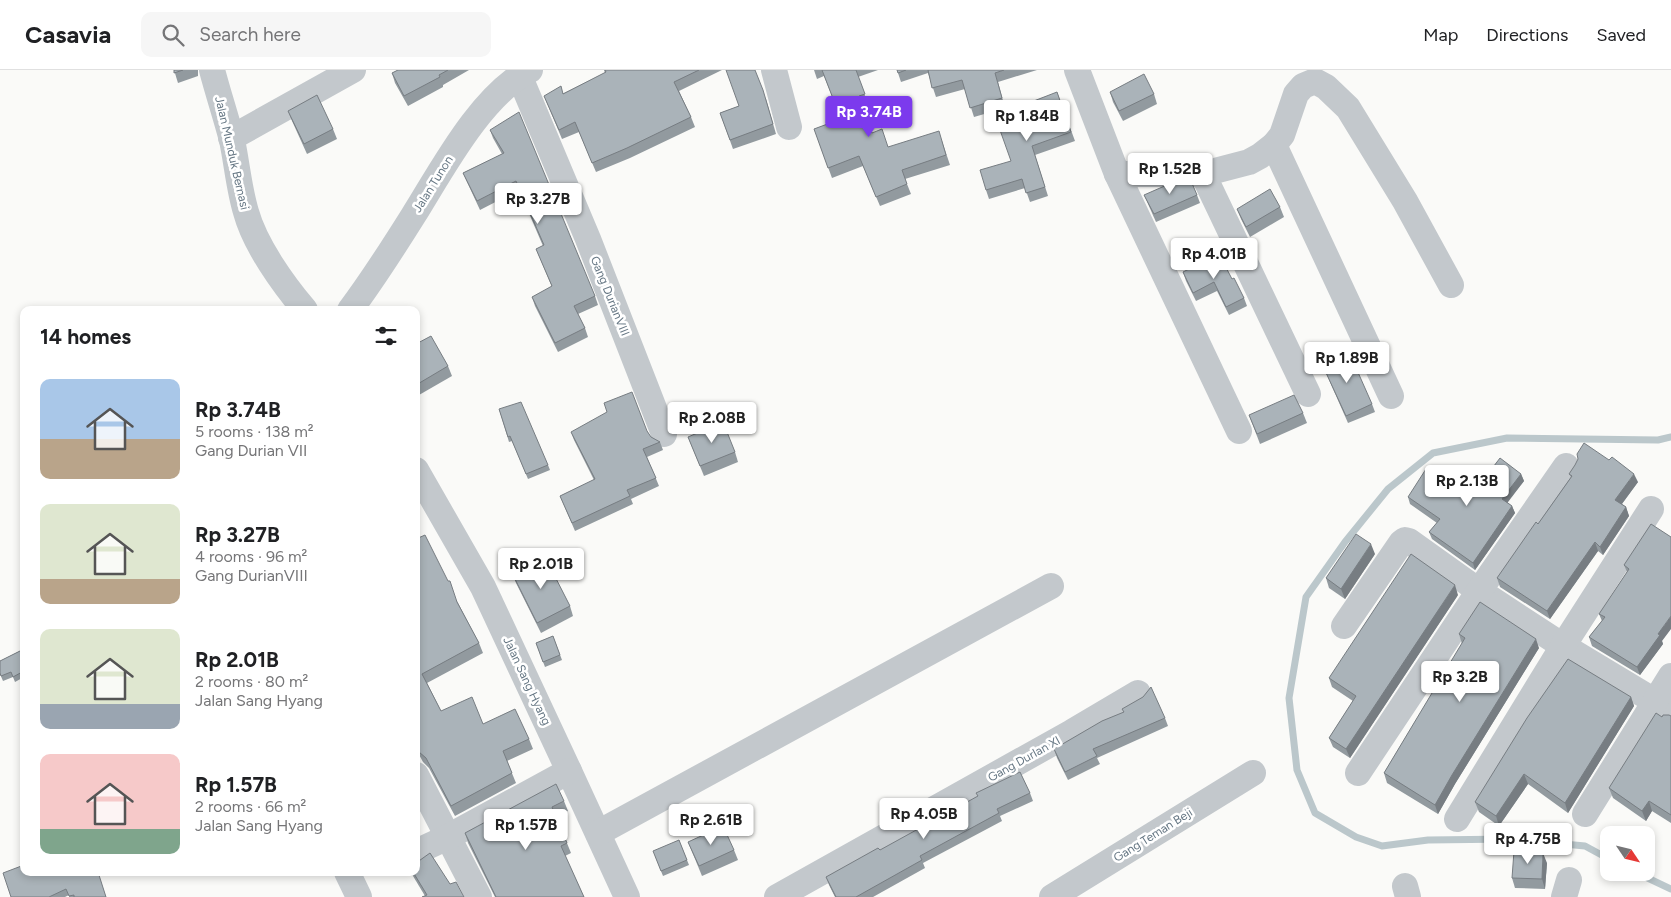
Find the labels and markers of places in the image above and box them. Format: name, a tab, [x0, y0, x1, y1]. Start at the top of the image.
pin: Rp 3.74B	[817, 96, 921, 138]
pin: Rp 1.84B	[975, 100, 1079, 142]
pin: Rp 1.52B	[1118, 152, 1222, 195]
pin: Rp 3.27B	[486, 182, 590, 225]
pin: Rp 4.01B	[1162, 238, 1266, 280]
pin: Rp 1.89B	[1295, 342, 1399, 384]
pin: Rp 2.08B	[660, 402, 764, 444]
pin: Rp 2.13B	[1415, 464, 1519, 507]
pin: Rp 2.01B	[489, 548, 593, 590]
pin: Rp 3.2B	[1414, 660, 1506, 703]
pin: Rp 4.05B	[872, 798, 976, 840]
pin: Rp 2.61B	[659, 804, 763, 846]
pin: Rp 1.57B	[474, 808, 578, 851]
pin: Rp 4.75B	[1476, 822, 1580, 865]

